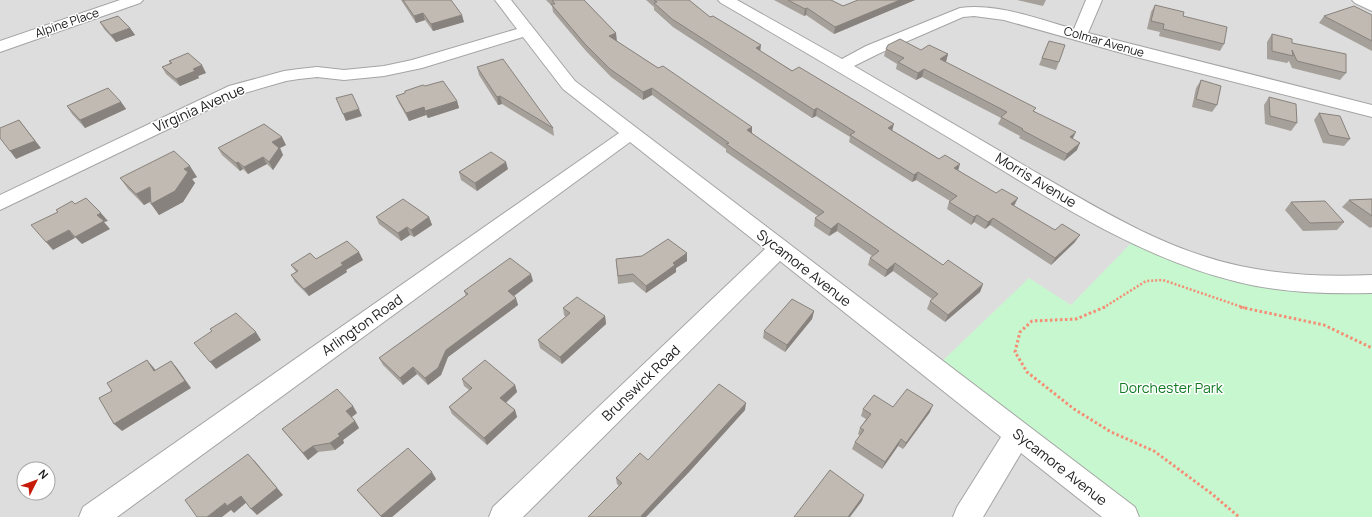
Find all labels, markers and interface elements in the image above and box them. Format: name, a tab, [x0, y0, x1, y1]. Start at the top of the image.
street label: Alpine Place	[32, 4, 101, 41]
street label: Colmar Avenue	[1062, 22, 1146, 61]
street label: Virginia Avenue	[150, 79, 247, 136]
street label: Morris Avenue	[992, 148, 1080, 211]
street label: Sycamore Avenue	[753, 225, 855, 310]
street label: Arlington Road	[317, 290, 406, 360]
street label: Brunswick Road	[597, 340, 684, 425]
park label: Dorchester Park	[1119, 378, 1224, 397]
street label: Sycamore Avenue	[1009, 424, 1111, 509]
north arrow	[16, 461, 56, 501]
text: N	[36, 466, 52, 482]

